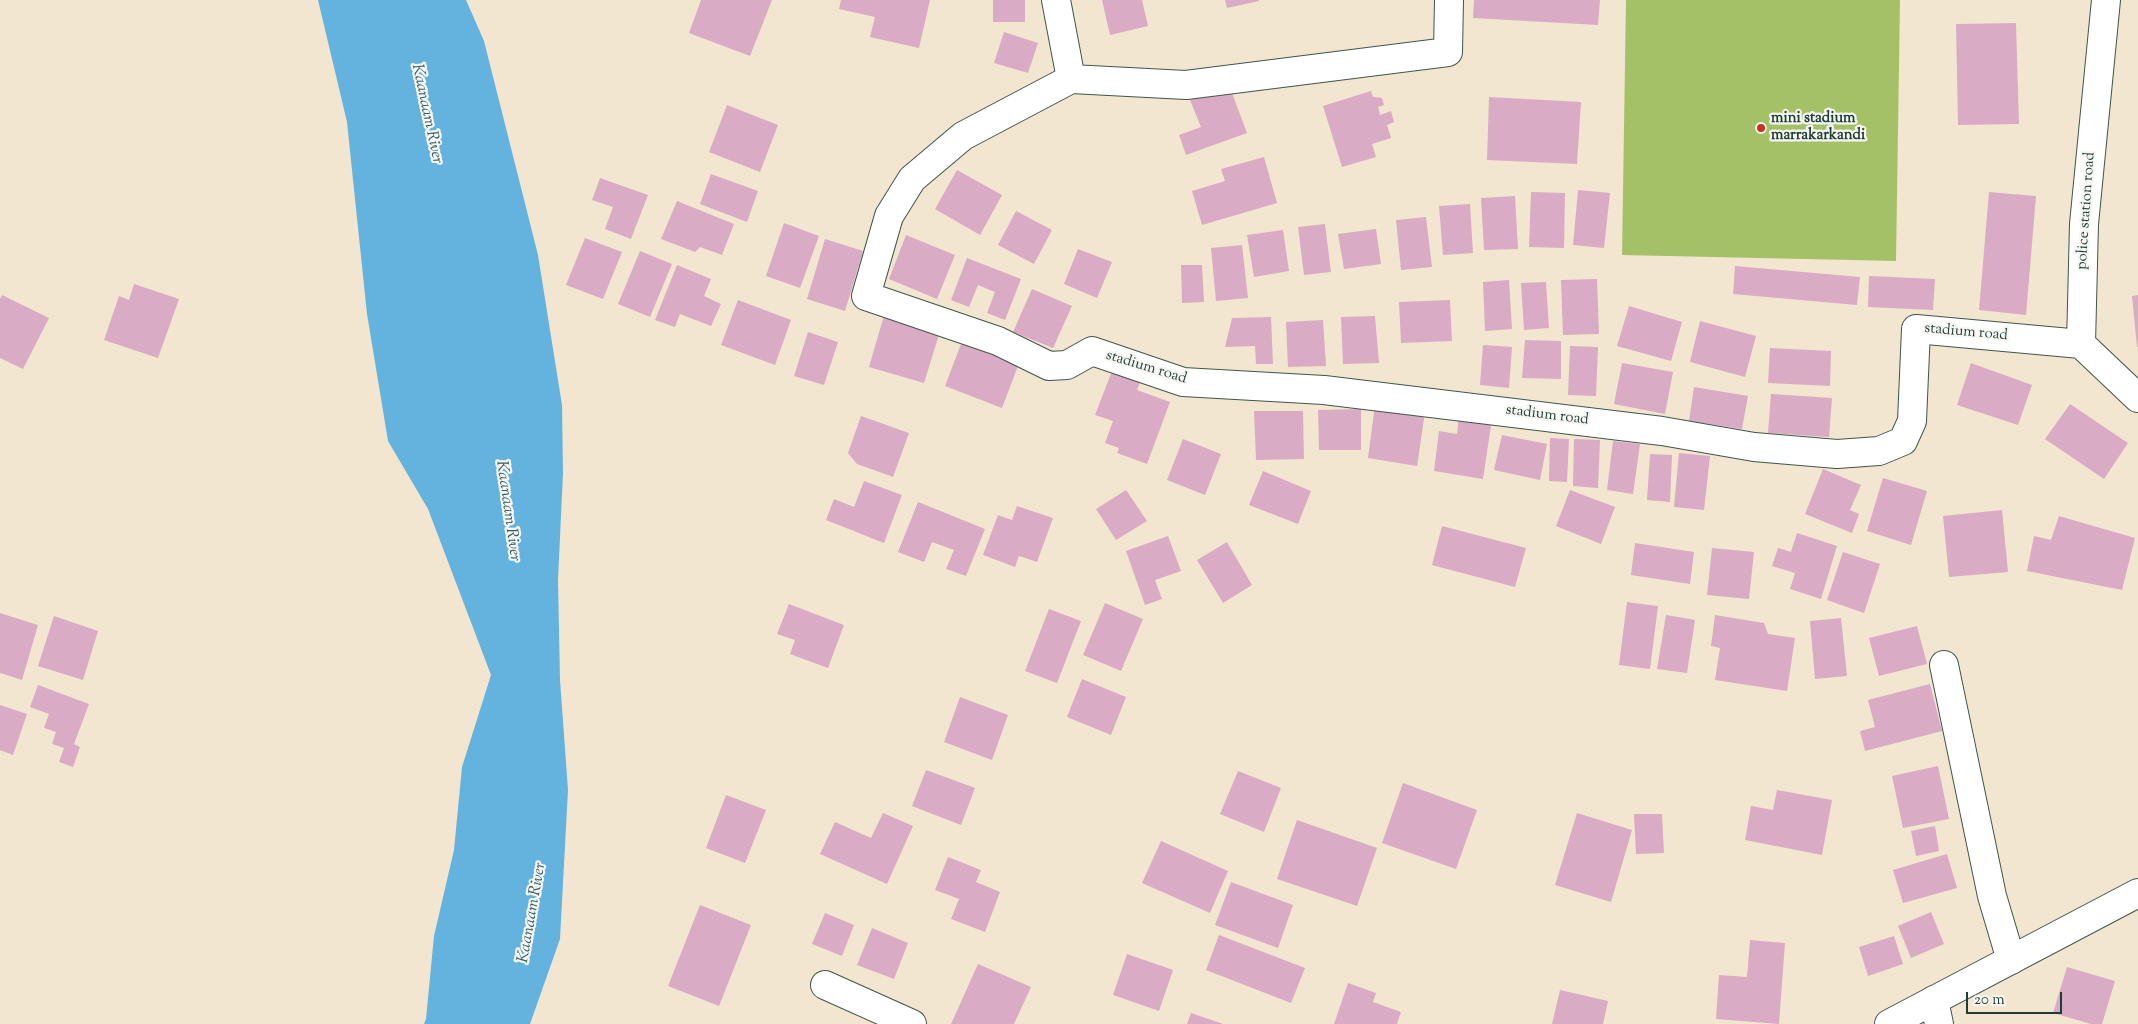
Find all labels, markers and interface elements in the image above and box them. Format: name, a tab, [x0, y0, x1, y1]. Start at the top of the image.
water label: Kaanaam River	[406, 62, 446, 166]
place label: mini stadium marrakarkandi	[1771, 110, 1865, 145]
marker: mini stadium marrakarkandi	[1755, 122, 1767, 134]
street label: police station road	[2074, 151, 2100, 271]
street label: stadium road	[1924, 320, 2008, 346]
street label: stadium road	[1103, 347, 1189, 389]
street label: stadium road	[1504, 402, 1590, 430]
water label: Kaanaam River	[490, 459, 524, 563]
water label: Kaanaam River	[515, 861, 551, 965]
scale bar	[1968, 982, 2064, 1014]
text: 20 m	[1974, 990, 2005, 1011]

